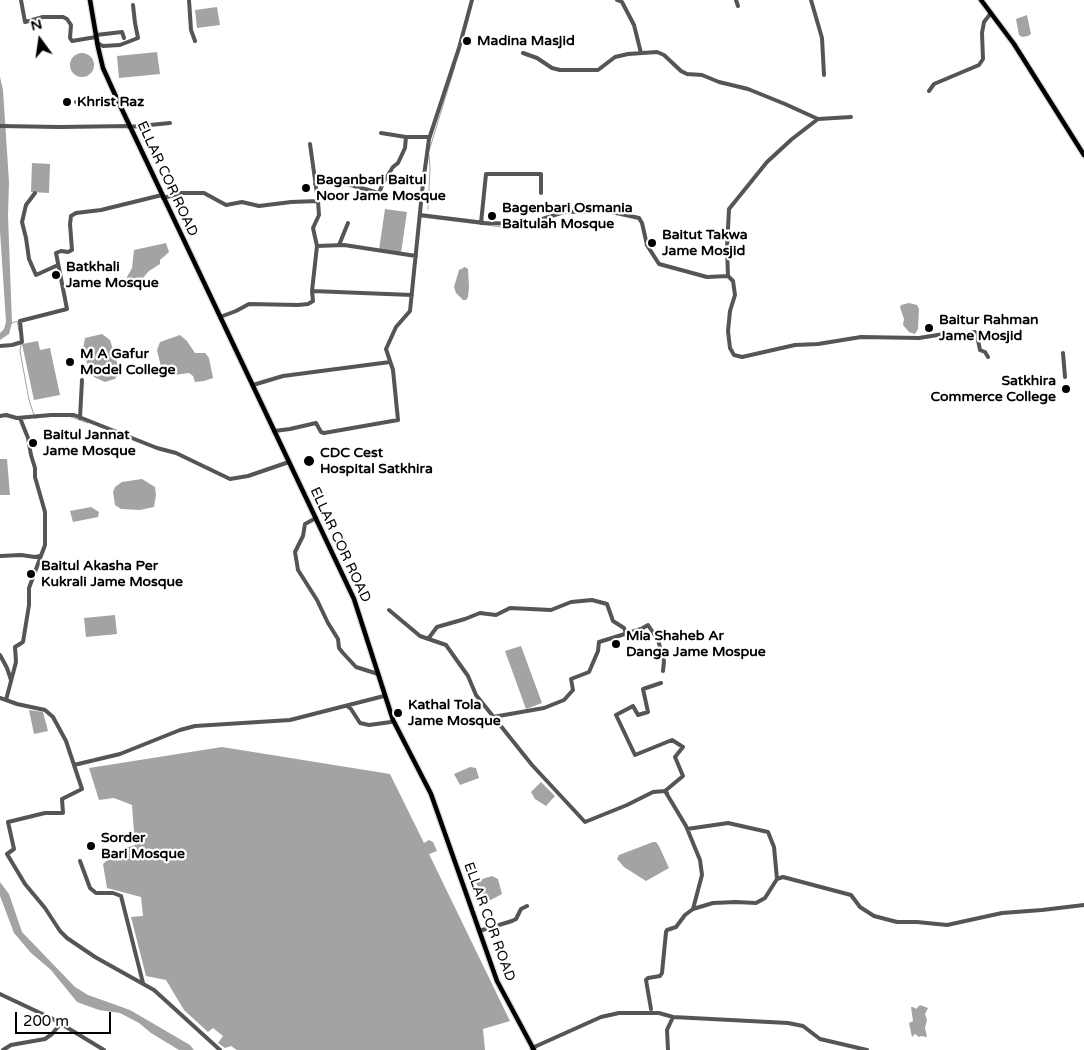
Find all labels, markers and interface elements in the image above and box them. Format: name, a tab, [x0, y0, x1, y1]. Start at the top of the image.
north arrow	[15, 15, 65, 65]
text: N	[29, 15, 44, 35]
place label: Madina Masjid	[477, 33, 575, 49]
marker: Madina Masjid	[461, 35, 473, 47]
place label: Khrist Raz	[77, 94, 144, 110]
marker: Khrist Raz	[61, 96, 73, 108]
street label: ELLAR COR ROAD	[133, 119, 201, 239]
place label: Baganbari Baitul Noor Jame Mosque	[316, 172, 446, 204]
marker: Baganbari Baitul Noor Jame Mosque	[300, 182, 312, 194]
place label: Bagenbari Osmania Baitulah Mosque	[502, 200, 633, 232]
marker: Bagenbari Osmania Baitulah Mosque	[486, 210, 498, 222]
place label: Baitut Takwa Jame Mosjid	[662, 227, 748, 260]
marker: Baitut Takwa Jame Mosjid	[646, 237, 658, 249]
place label: Batkhali Jame Mosque	[66, 259, 159, 292]
marker: Batkhali Jame Mosque	[50, 269, 62, 281]
place label: Baitur Rahman Jame Mosjid	[939, 312, 1039, 344]
marker: Baitur Rahman Jame Mosjid	[923, 322, 935, 334]
place label: M A Gafur Model College	[80, 346, 175, 378]
marker: M A Gafur Model College	[64, 356, 76, 368]
place label: Satkhira Commerce College	[931, 373, 1056, 406]
marker: Satkhira Commerce College	[1060, 383, 1072, 395]
place label: Baitul Jannat Jame Mosque	[43, 427, 136, 460]
marker: Baitul Jannat Jame Mosque	[27, 437, 39, 449]
place label: CDC Cest Hospital Satkhira	[320, 445, 433, 478]
marker: CDC Cest Hospital Satkhira	[302, 454, 316, 468]
street label: ELLAR COR ROAD	[306, 485, 374, 605]
place label: Baitul Akasha Per Kukrali Jame Mosque	[41, 558, 183, 590]
marker: Baitul Akasha Per Kukrali Jame Mosque	[25, 568, 37, 580]
place label: Mia Shaheb Ar Danga Jame Mospue	[626, 628, 766, 660]
marker: Mia Shaheb Ar Danga Jame Mospue	[610, 638, 622, 650]
place label: Kathal Tola Jame Mosque	[408, 697, 501, 730]
marker: Kathal Tola Jame Mosque	[392, 707, 404, 719]
place label: Sorder Bari Mosque	[101, 830, 185, 862]
marker: Sorder Bari Mosque	[85, 840, 97, 852]
street label: ELLAR COR ROAD	[460, 860, 518, 984]
scale bar	[18, 1002, 114, 1034]
text: 200 m	[23, 1012, 69, 1030]

